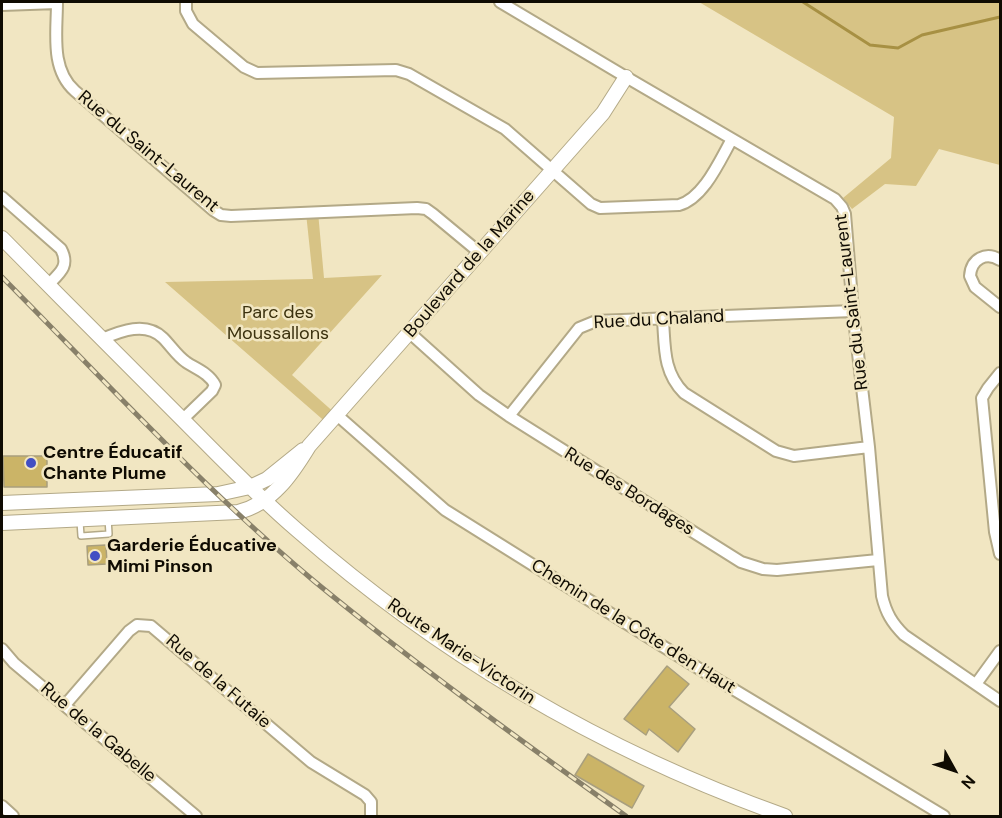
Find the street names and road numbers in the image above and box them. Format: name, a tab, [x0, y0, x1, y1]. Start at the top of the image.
street label: Rue du Saint-Laurent	[73, 87, 223, 217]
street label: Boulevard de la Marine	[400, 186, 540, 342]
street label: Rue du Saint-Laurent	[830, 213, 874, 391]
street label: Rue du Chaland	[593, 306, 725, 334]
street label: Rue des Bordages	[560, 443, 698, 541]
street label: Chemin de la Côte d'en Haut	[527, 555, 739, 699]
street label: Route Marie-Victorin	[383, 595, 539, 709]
street label: Rue de la Futaie	[161, 630, 275, 734]
street label: Rue de la Gabelle	[36, 678, 160, 788]

